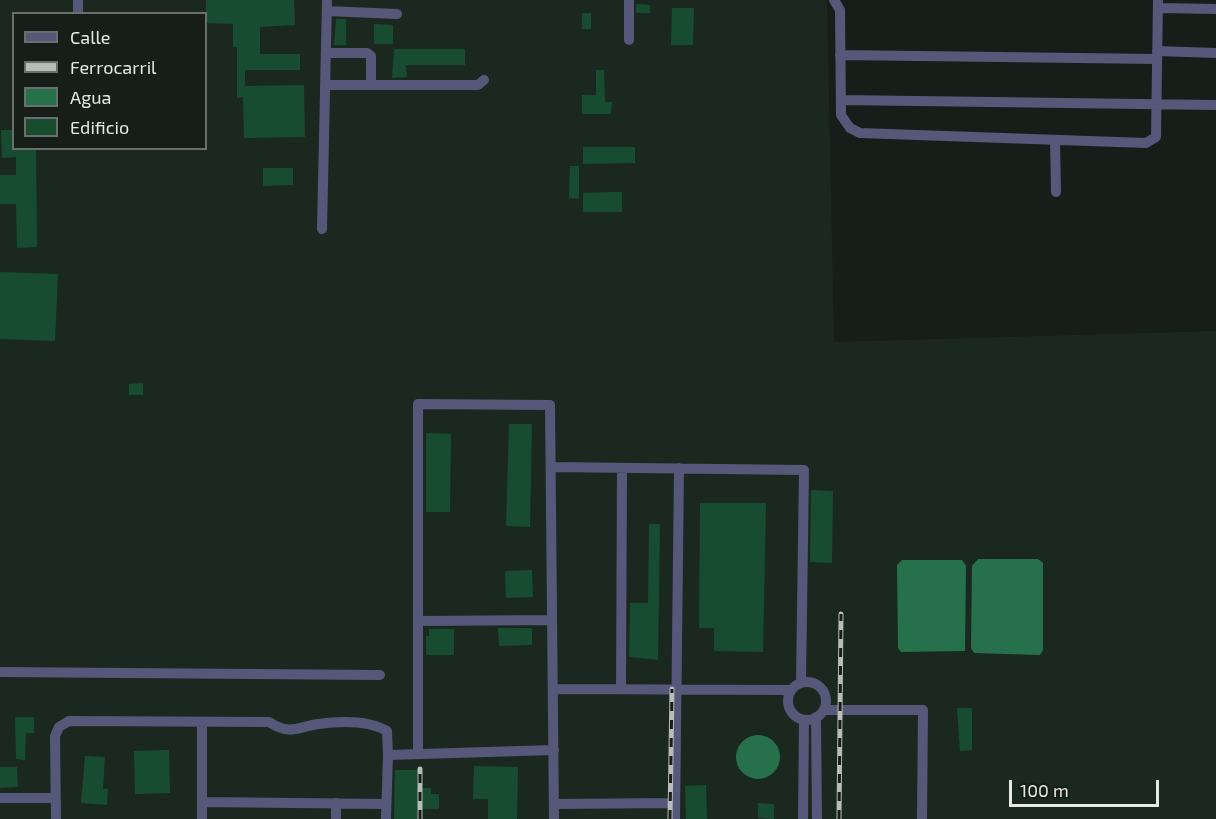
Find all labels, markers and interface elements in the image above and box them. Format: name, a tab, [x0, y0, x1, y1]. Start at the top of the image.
legend	[12, 12, 207, 150]
text: Calle	[70, 26, 111, 48]
text: Ferrocarril	[70, 56, 156, 78]
text: Agua	[70, 86, 111, 108]
text: Edificio	[70, 116, 129, 138]
scale bar	[1012, 768, 1162, 806]
text: 100 m	[1020, 779, 1069, 801]

